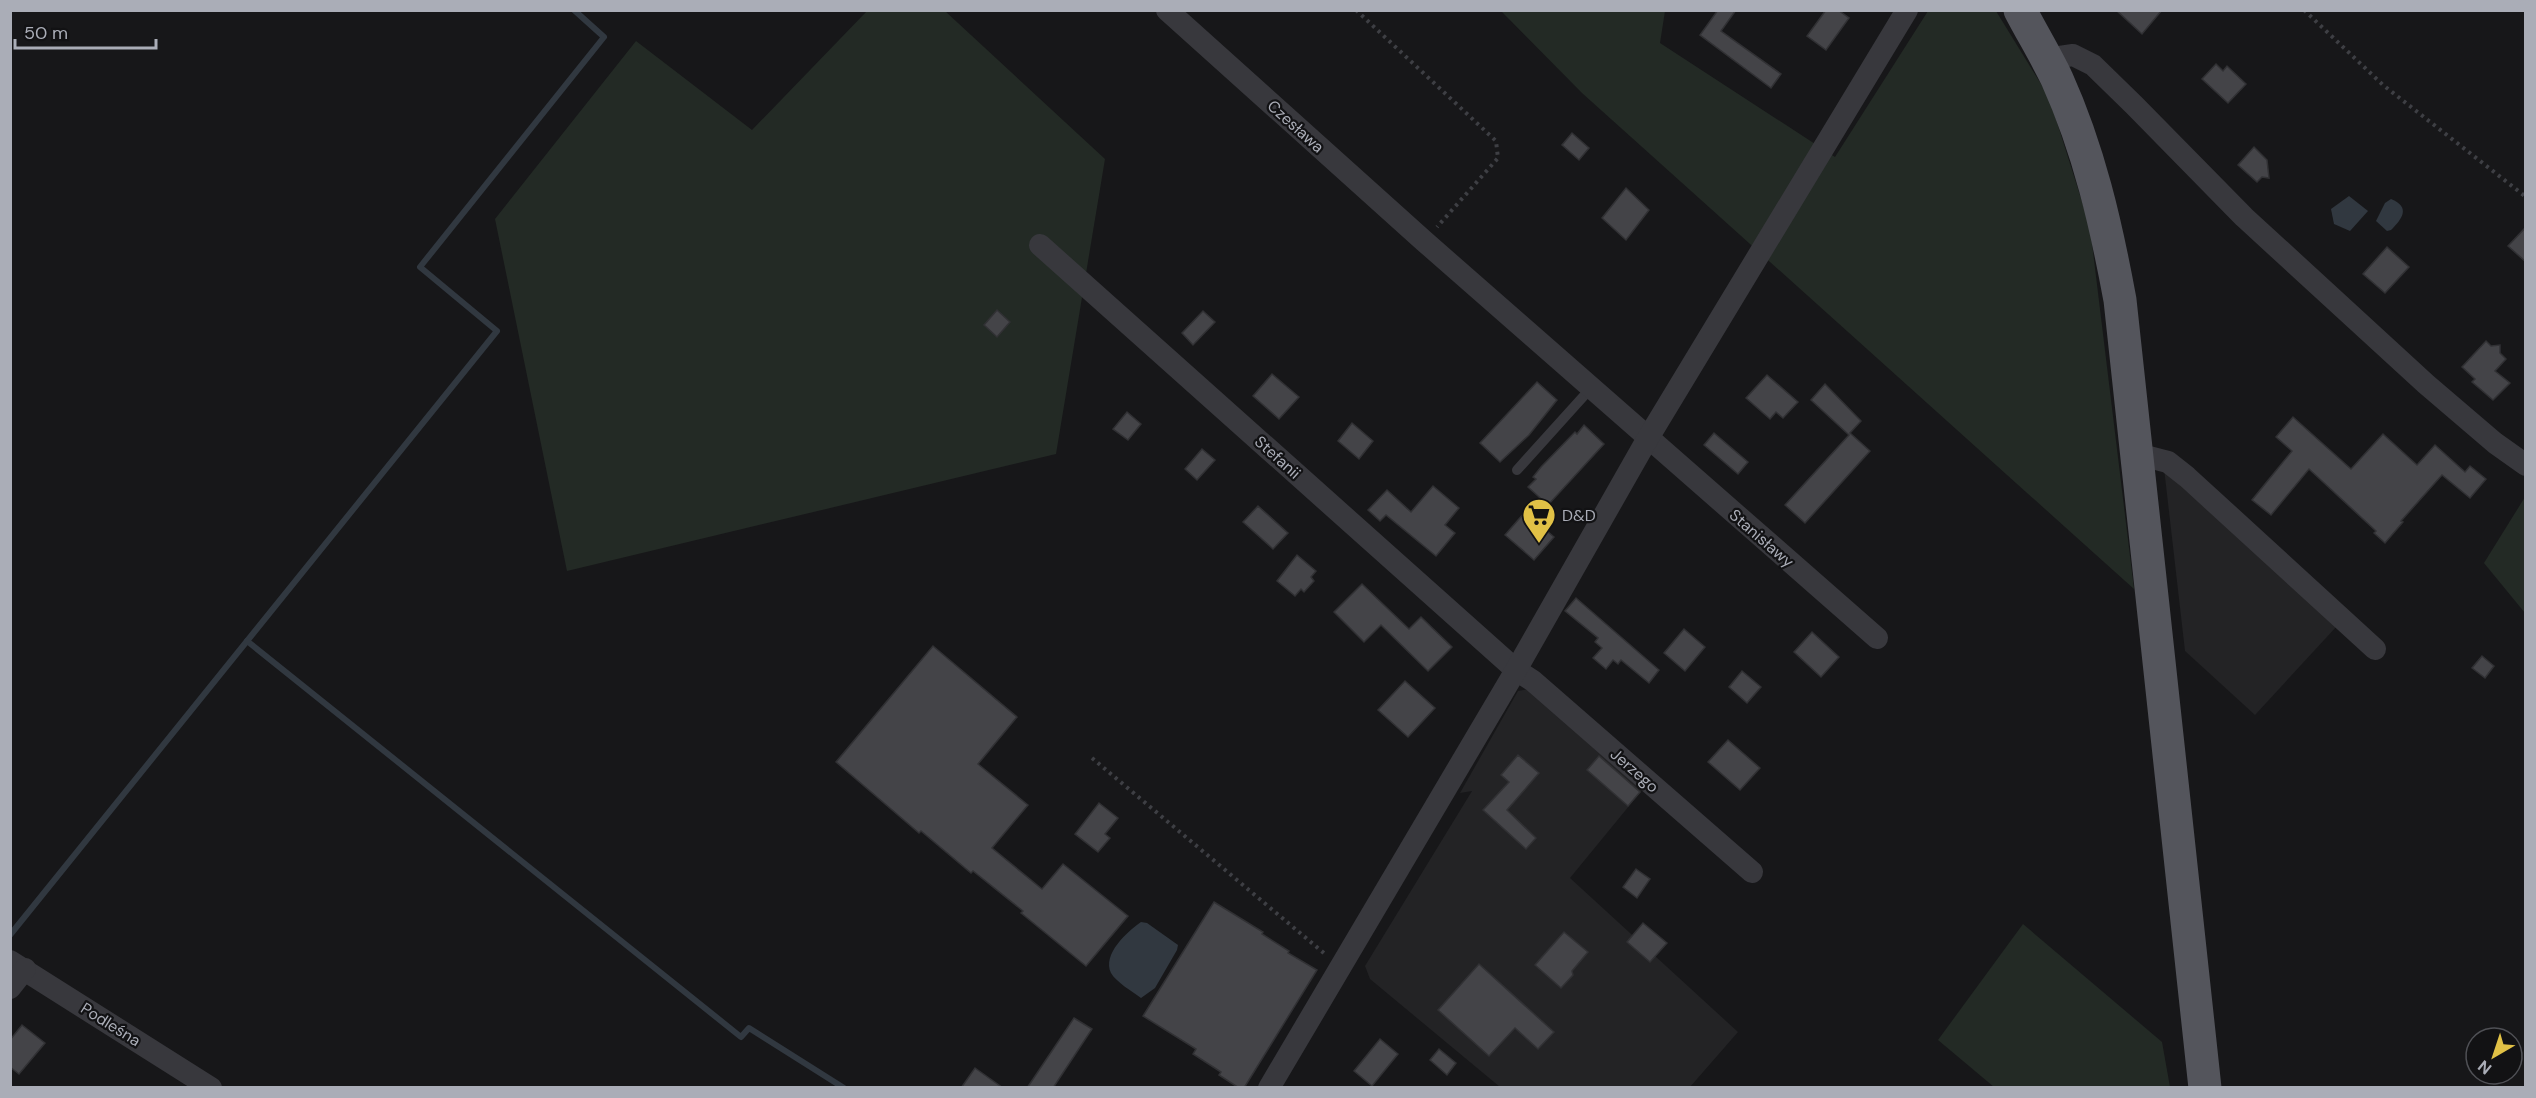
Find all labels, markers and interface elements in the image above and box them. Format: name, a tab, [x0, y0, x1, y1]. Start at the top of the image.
scale bar	[15, 12, 156, 50]
text: 50 m	[24, 21, 68, 45]
street label: Czesława	[1263, 95, 1328, 157]
street label: Stefanii	[1250, 431, 1305, 484]
supermarket icon: D&D	[1521, 497, 1557, 544]
place label: D&D	[1562, 505, 1596, 526]
street label: Stanisławy	[1725, 505, 1798, 572]
street label: Jerzego	[1606, 744, 1663, 797]
street label: Podleśna	[77, 998, 145, 1051]
north arrow	[2464, 1026, 2524, 1086]
text: N	[2474, 1055, 2496, 1079]

